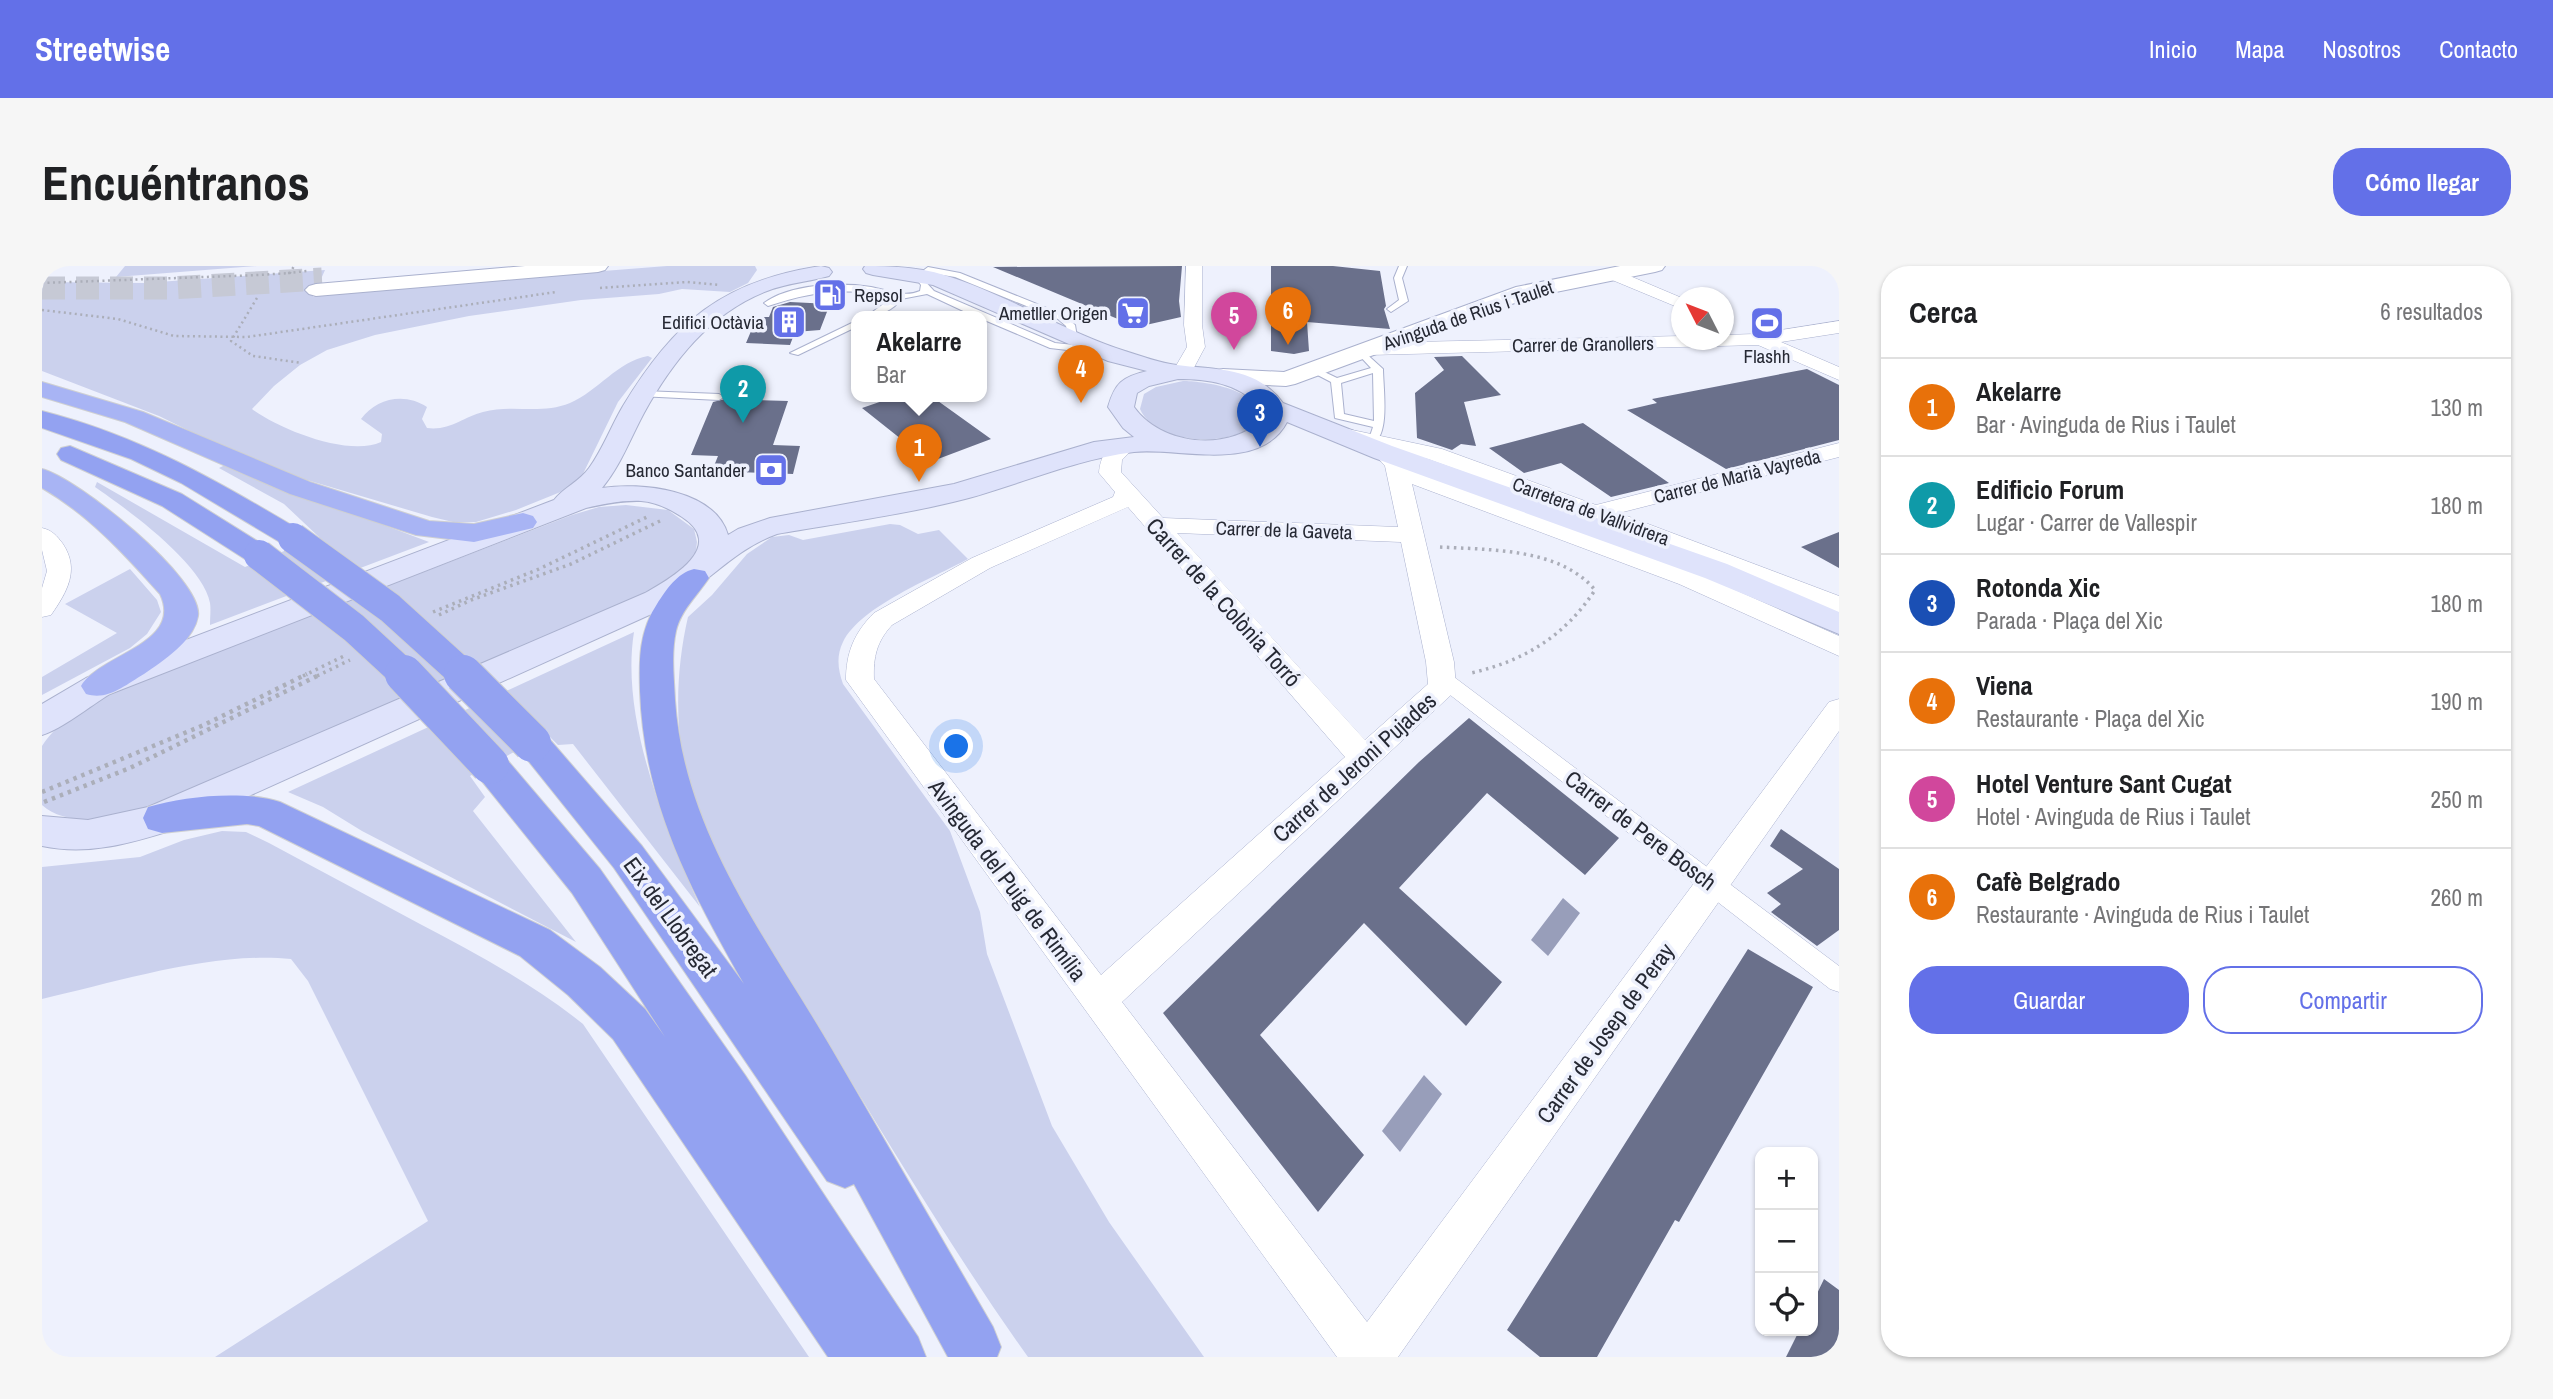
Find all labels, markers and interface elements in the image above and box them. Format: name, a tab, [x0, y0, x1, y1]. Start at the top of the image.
text: Streetwise	[35, 27, 170, 71]
text: Inicio	[2149, 33, 2197, 65]
text: Mapa	[2235, 33, 2284, 65]
text: Nosotros	[2322, 33, 2401, 65]
text: Contacto	[2439, 33, 2518, 65]
button: Cómo llegar	[2333, 148, 2511, 216]
text: Encuéntranos	[42, 149, 310, 215]
street label: Avinguda de Rius i Taulet	[1379, 273, 1557, 357]
fuel station icon: Repsol	[811, 276, 849, 314]
place label: Repsol	[854, 282, 903, 308]
pin: 6	[1265, 287, 1311, 345]
north arrow	[1671, 287, 1734, 350]
pin: 5	[1211, 292, 1257, 350]
text: Cerca	[1909, 292, 1977, 332]
supermarket icon: Ametller Origen	[1114, 294, 1152, 332]
text: 6 resultados	[2380, 296, 2483, 327]
place label: Ametller Origen	[998, 300, 1108, 326]
building icon: Edifici Octàvia	[770, 303, 808, 341]
sports icon: Flashh	[1748, 304, 1786, 342]
place label: Edifici Octàvia	[662, 309, 764, 335]
popup	[851, 311, 987, 402]
text: Akelarre	[876, 324, 962, 359]
street label: Carrer de Granollers	[1512, 330, 1654, 358]
place label: Flashh	[1744, 343, 1790, 369]
pin: 4	[1058, 345, 1104, 403]
text: Bar	[876, 359, 906, 390]
pin: 2	[720, 365, 766, 423]
text: Akelarre	[1976, 374, 2061, 409]
pin: 3	[1237, 389, 1283, 447]
text: 1	[1927, 392, 1937, 423]
text: 130 m	[2431, 392, 2483, 423]
text: Bar · Avinguda de Rius i Taulet	[1976, 409, 2236, 440]
pin: 1	[896, 424, 942, 482]
street label: Carrer de Marià Vayreda	[1651, 443, 1824, 509]
bank icon: Banco Santander	[752, 451, 790, 489]
place label: Banco Santander	[626, 457, 747, 483]
street label: Carretera de Vallvidrera	[1509, 471, 1673, 552]
text: Edificio Forum	[1976, 472, 2124, 507]
text: 2	[1927, 490, 1937, 521]
text: 180 m	[2431, 490, 2483, 521]
text: Lugar · Carrer de Vallespir	[1976, 507, 2197, 538]
street label: Carrer de la Colònia Torró	[1140, 511, 1308, 693]
street label: Carrer de la Gaveta	[1215, 515, 1353, 545]
text: Rotonda Xic	[1976, 570, 2100, 605]
text: 3	[1927, 588, 1937, 619]
text: 180 m	[2431, 588, 2483, 619]
text: Parada · Plaça del Xic	[1976, 605, 2163, 636]
text: Viena	[1976, 668, 2033, 703]
street label: Carrer de Jeroni Pujades	[1265, 685, 1443, 849]
text: 4	[1927, 686, 1937, 717]
text: 190 m	[2431, 686, 2483, 717]
text: Restaurante · Plaça del Xic	[1976, 703, 2205, 734]
your location	[939, 729, 973, 763]
street label: Carrer de Pere Bosch	[1559, 763, 1723, 897]
text: Hotel Venture Sant Cugat	[1976, 766, 2232, 801]
street label: Avinguda del Puig de Rimília	[921, 772, 1094, 988]
text: 5	[1927, 784, 1937, 815]
text: 250 m	[2431, 784, 2483, 815]
text: Hotel · Avinguda de Rius i Taulet	[1976, 801, 2250, 832]
street label: Eix del Llobregat	[617, 851, 725, 983]
text: Cafè Belgrado	[1976, 864, 2121, 899]
text: 6	[1927, 882, 1937, 913]
text: 260 m	[2431, 882, 2483, 913]
text: Restaurante · Avinguda de Rius i Taulet	[1976, 899, 2309, 930]
street label: Carrer de Josep de Peray	[1529, 936, 1681, 1129]
button: Guardar	[1909, 966, 2189, 1034]
button: Compartir	[2203, 966, 2483, 1034]
map controls	[1755, 1147, 1818, 1336]
button: +	[1755, 1147, 1818, 1210]
button: −	[1755, 1210, 1818, 1273]
button: locate	[1755, 1273, 1818, 1336]

